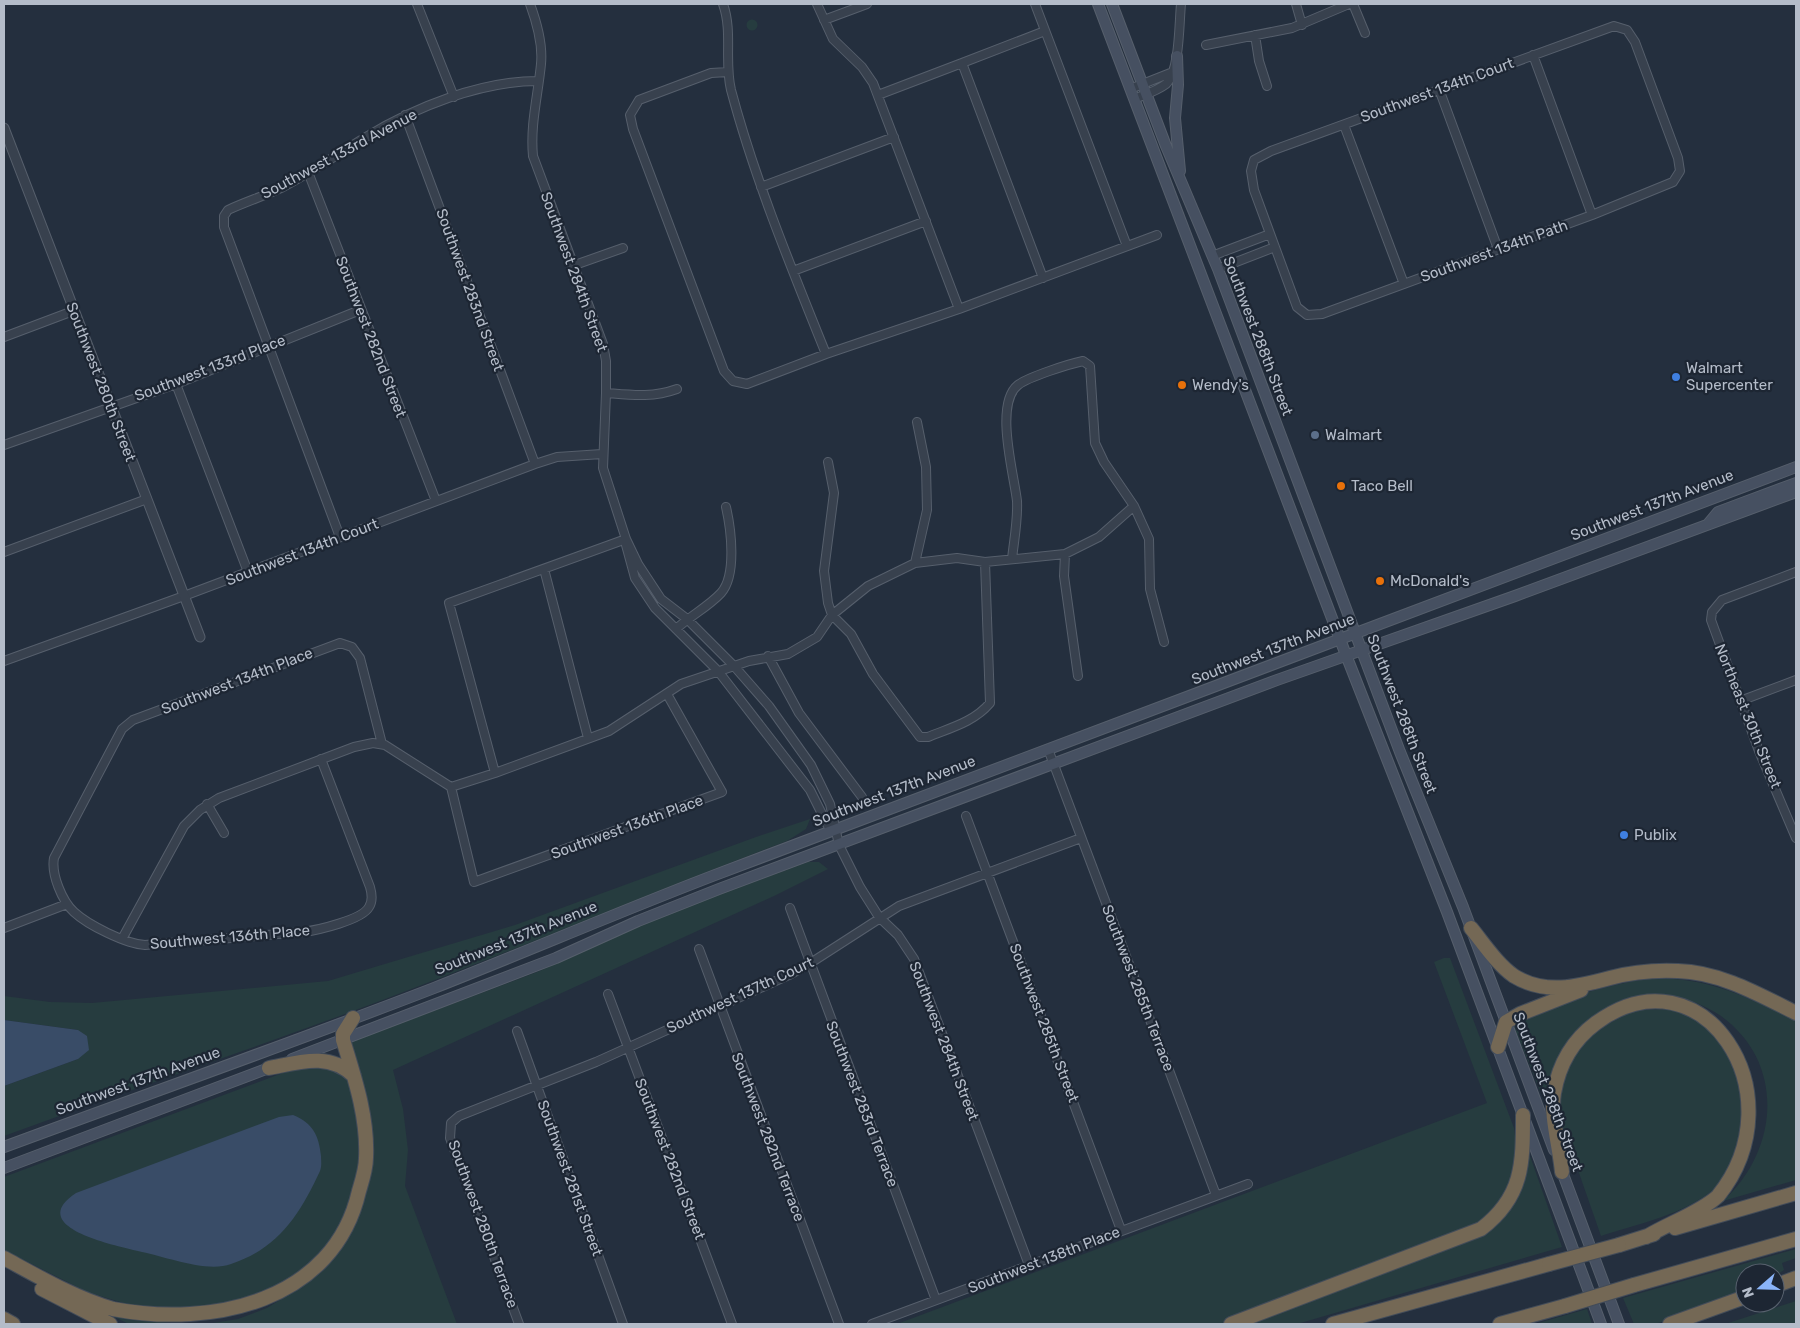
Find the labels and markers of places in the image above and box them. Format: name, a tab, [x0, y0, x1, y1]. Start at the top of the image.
place label: Walmart Supercenter	[1686, 359, 1773, 394]
marker: Walmart Supercenter	[1670, 371, 1682, 383]
place label: Wendy's	[1192, 376, 1249, 394]
marker: Wendy's	[1176, 379, 1188, 391]
place label: Walmart	[1325, 426, 1382, 444]
marker: Walmart	[1309, 429, 1321, 441]
place label: Taco Bell	[1351, 477, 1413, 495]
marker: Taco Bell	[1335, 480, 1347, 492]
place label: McDonald's	[1390, 572, 1470, 590]
marker: McDonald's	[1374, 575, 1386, 587]
place label: Publix	[1634, 826, 1677, 844]
marker: Publix	[1618, 829, 1630, 841]

